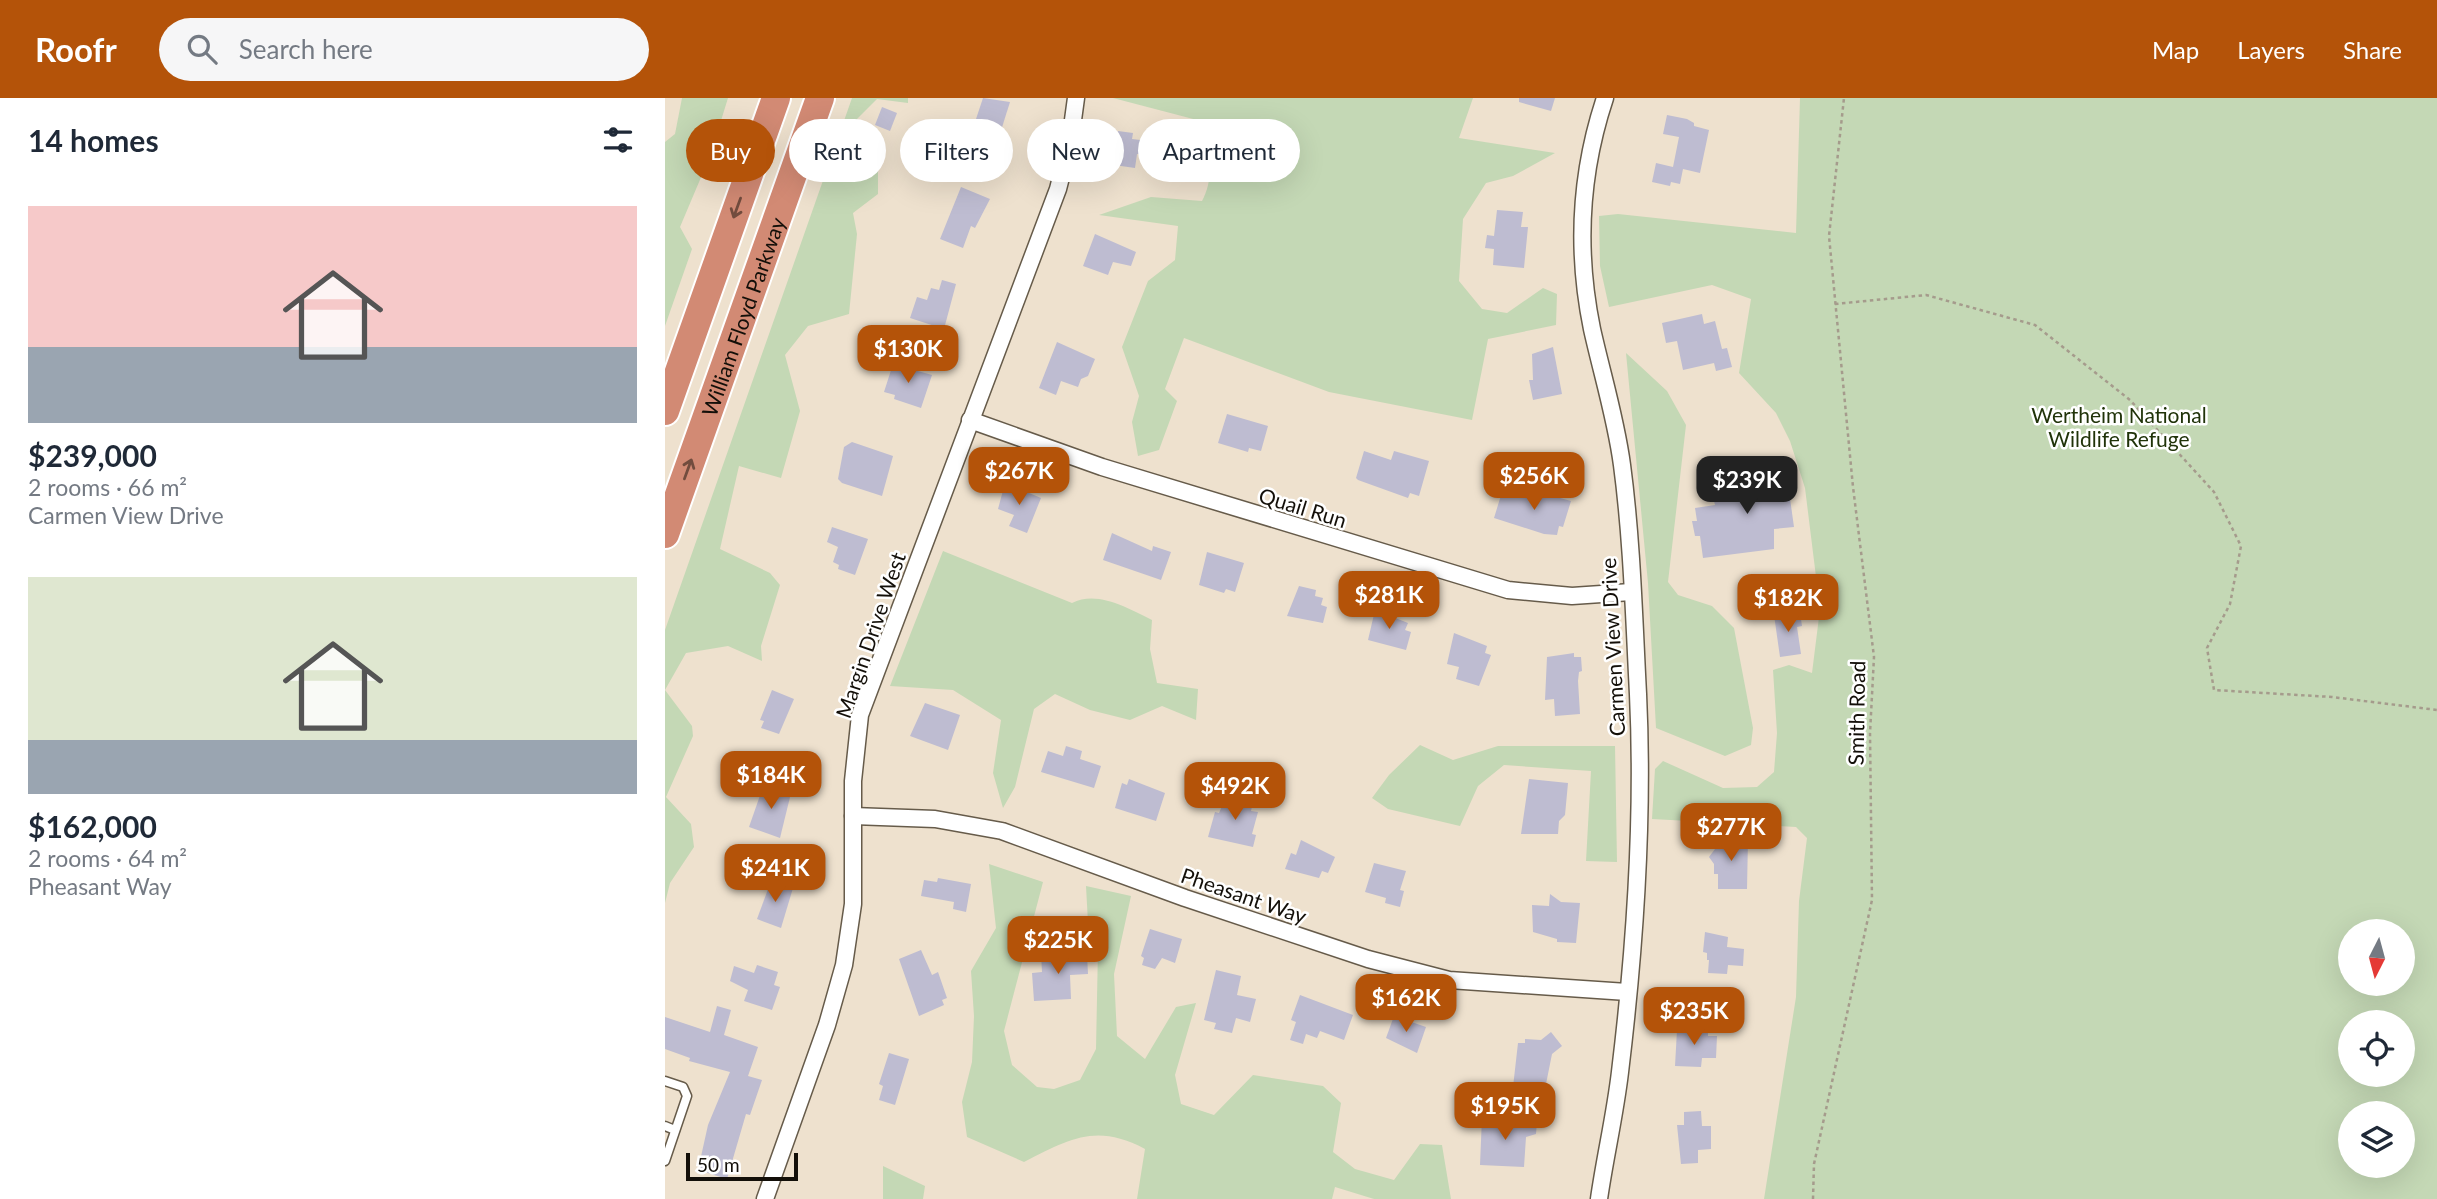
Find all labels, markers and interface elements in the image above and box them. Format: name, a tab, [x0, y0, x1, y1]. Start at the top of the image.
search box	[159, 18, 649, 81]
text: Roofr	[35, 29, 117, 69]
icon: search	[183, 30, 221, 68]
text: Search here	[239, 33, 373, 65]
text: Map	[2152, 35, 2199, 64]
text: Layers	[2237, 35, 2305, 64]
text: Share	[2343, 35, 2402, 64]
chip: Buy	[686, 119, 775, 182]
chip: Rent	[789, 119, 886, 182]
chip: Filters	[900, 119, 1013, 182]
chip: New	[1027, 119, 1124, 182]
chip: Apartment	[1138, 119, 1300, 182]
icon: filters	[599, 121, 637, 159]
text: 14 homes	[28, 122, 159, 158]
one-way arrow	[730, 197, 742, 219]
street label: William Floyd Parkway	[696, 213, 789, 419]
icon: home	[270, 252, 396, 378]
pin: $130K	[859, 326, 957, 385]
text: $130K	[873, 334, 943, 362]
park label: Wertheim National Wildlife Refuge	[2031, 402, 2207, 451]
text: $239,000	[28, 437, 157, 473]
pin: $267K	[970, 448, 1068, 507]
pin: $256K	[1485, 452, 1583, 512]
text: $267K	[984, 456, 1054, 484]
pin: $239K	[1698, 456, 1796, 516]
one-way arrow	[683, 459, 695, 481]
text: $256K	[1499, 461, 1569, 489]
text: $239K	[1712, 465, 1782, 493]
text: 2 rooms · 66 m²	[28, 473, 187, 501]
street label: Quail Run	[1256, 482, 1350, 532]
text: Carmen View Drive	[28, 501, 224, 529]
street label: Margin Drive West	[830, 548, 910, 721]
street label: Carmen View Drive	[1595, 557, 1629, 737]
pin: $281K	[1340, 572, 1438, 631]
pin: $182K	[1739, 574, 1837, 634]
text: $281K	[1354, 580, 1424, 608]
text: $182K	[1753, 583, 1823, 611]
icon: home	[270, 623, 396, 749]
street label: Smith Road	[1843, 660, 1869, 766]
pin: $184K	[722, 752, 820, 811]
text: $184K	[736, 760, 806, 788]
pin: $492K	[1186, 762, 1284, 822]
text: $492K	[1200, 771, 1270, 799]
pin: $277K	[1682, 804, 1780, 863]
text: $162,000	[28, 808, 157, 844]
text: $277K	[1696, 812, 1766, 840]
text: 2 rooms · 64 m²	[28, 844, 187, 872]
pin: $241K	[726, 844, 824, 904]
text: $241K	[740, 853, 810, 881]
street label: Pheasant Way	[1178, 862, 1310, 928]
text: Pheasant Way	[28, 872, 172, 900]
pin: $225K	[1009, 916, 1107, 976]
north arrow	[2338, 919, 2415, 996]
map controls	[2338, 919, 2415, 1178]
text: $225K	[1023, 925, 1093, 953]
pin: $162K	[1357, 974, 1455, 1034]
text: $162K	[1371, 983, 1441, 1011]
pin: $235K	[1645, 988, 1743, 1047]
text: $235K	[1659, 996, 1729, 1024]
button: locate	[2338, 1010, 2415, 1087]
pin: $195K	[1456, 1082, 1554, 1142]
text: $195K	[1470, 1091, 1540, 1119]
button: layers	[2338, 1101, 2415, 1178]
scale bar	[686, 1150, 798, 1182]
text: 50 m	[697, 1153, 740, 1176]

